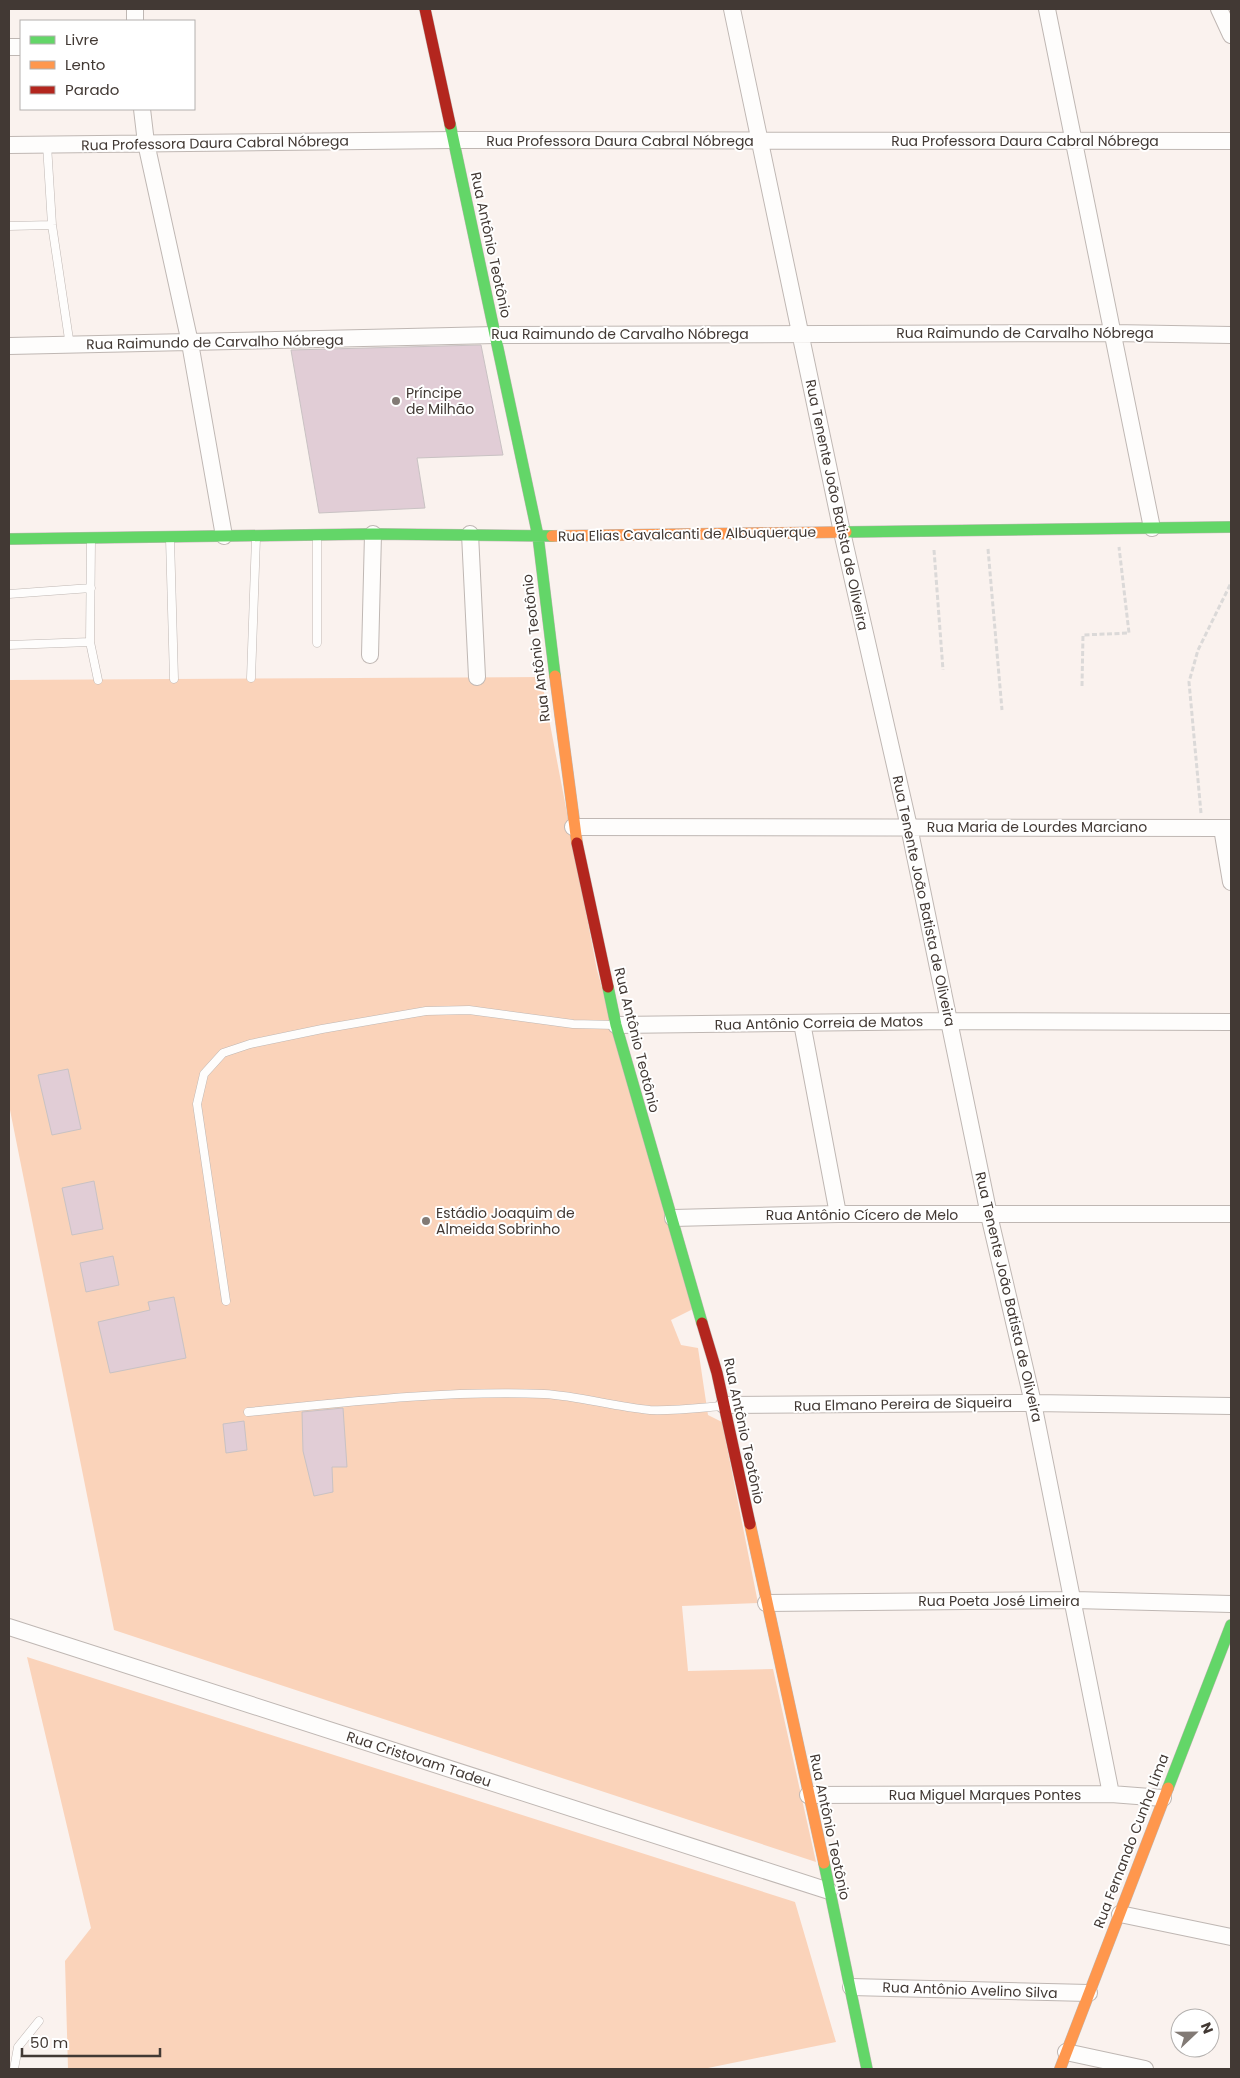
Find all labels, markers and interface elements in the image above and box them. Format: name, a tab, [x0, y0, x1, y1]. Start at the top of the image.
legend	[20, 20, 195, 110]
text: Livre	[65, 29, 98, 50]
text: Lento	[65, 54, 105, 75]
text: Parado	[65, 79, 119, 100]
street label: Rua Professora Daura Cabral Nóbrega	[81, 131, 349, 155]
street label: Rua Professora Daura Cabral Nóbrega	[486, 131, 754, 151]
street label: Rua Professora Daura Cabral Nóbrega	[891, 131, 1159, 151]
street label: Rua Antônio Teotônio	[466, 170, 516, 320]
street label: Rua Raimundo de Carvalho Nóbrega	[896, 323, 1154, 343]
street label: Rua Raimundo de Carvalho Nóbrega	[491, 324, 749, 344]
street label: Rua Raimundo de Carvalho Nóbrega	[86, 330, 344, 354]
street label: Rua Tenente João Batista de Oliveira	[801, 378, 873, 632]
place label: Príncipe de Milhão	[406, 383, 474, 419]
marker: Príncipe de Milhão	[390, 395, 402, 407]
street label: Rua Elias Cavalcanti de Albuquerque	[558, 522, 817, 546]
street label: Rua Antônio Teotônio	[517, 573, 555, 723]
street label: Rua Tenente João Batista de Oliveira	[888, 774, 960, 1028]
street label: Rua Maria de Lourdes Marciano	[927, 817, 1147, 837]
street label: Rua Antônio Teotônio	[609, 965, 665, 1115]
street label: Rua Antônio Correia de Matos	[715, 1011, 923, 1035]
street label: Rua Tenente João Batista de Oliveira	[970, 1170, 1048, 1424]
place label: Estádio Joaquim de Almeida Sobrinho	[436, 1203, 575, 1239]
street label: Rua Antônio Cícero de Melo	[766, 1205, 958, 1225]
marker: Estádio Joaquim de Almeida Sobrinho	[420, 1215, 432, 1227]
street label: Rua Antônio Teotônio	[719, 1356, 769, 1506]
street label: Rua Elmano Pereira de Siqueira	[794, 1392, 1012, 1416]
street label: Rua Poeta José Limeira	[918, 1591, 1080, 1611]
street label: Rua Cristovam Tadeu	[344, 1726, 494, 1792]
street label: Rua Fernando Cunha Lima	[1088, 1751, 1174, 1931]
street label: Rua Antônio Teotônio	[805, 1752, 855, 1902]
street label: Rua Miguel Marques Pontes	[889, 1785, 1081, 1805]
street label: Rua Antônio Avelino Silva	[882, 1977, 1058, 2003]
north arrow	[1170, 2008, 1220, 2058]
text: N	[1196, 2020, 1218, 2037]
scale bar	[22, 2026, 160, 2058]
text: 50 m	[30, 2032, 68, 2053]

